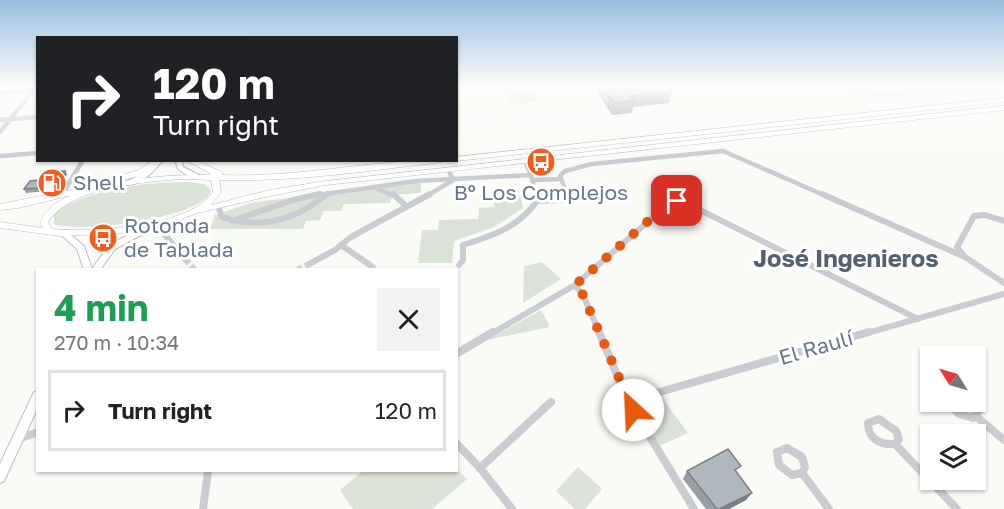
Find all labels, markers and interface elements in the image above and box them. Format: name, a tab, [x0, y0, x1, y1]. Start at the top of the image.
text: 120 m	[153, 58, 275, 108]
icon: right	[54, 60, 132, 138]
text: Turn right	[153, 109, 279, 141]
bus stop icon: Bº Los Complejos	[525, 146, 557, 178]
fuel station icon: Shell	[36, 167, 68, 199]
place label: Shell	[73, 169, 125, 195]
pin	[651, 175, 702, 226]
place label: Bº Los Complejos	[454, 179, 628, 205]
icon: arrive	[660, 184, 693, 217]
place label: Rotonda de Tablada	[124, 212, 234, 262]
bus stop icon: Rotonda de Tablada	[87, 222, 119, 254]
district label: José Ingenieros	[753, 243, 939, 272]
text: 4 min	[54, 286, 149, 329]
button: close	[377, 288, 440, 351]
street label: El Raulí	[776, 324, 857, 370]
text: 270 m · 10:34	[54, 330, 179, 354]
north arrow	[920, 346, 986, 412]
map controls	[920, 346, 986, 490]
position arrow	[601, 378, 665, 442]
icon: right	[57, 394, 90, 427]
text: Turn right	[108, 397, 212, 424]
text: 120 m	[375, 397, 437, 424]
button: layers	[920, 424, 986, 490]

